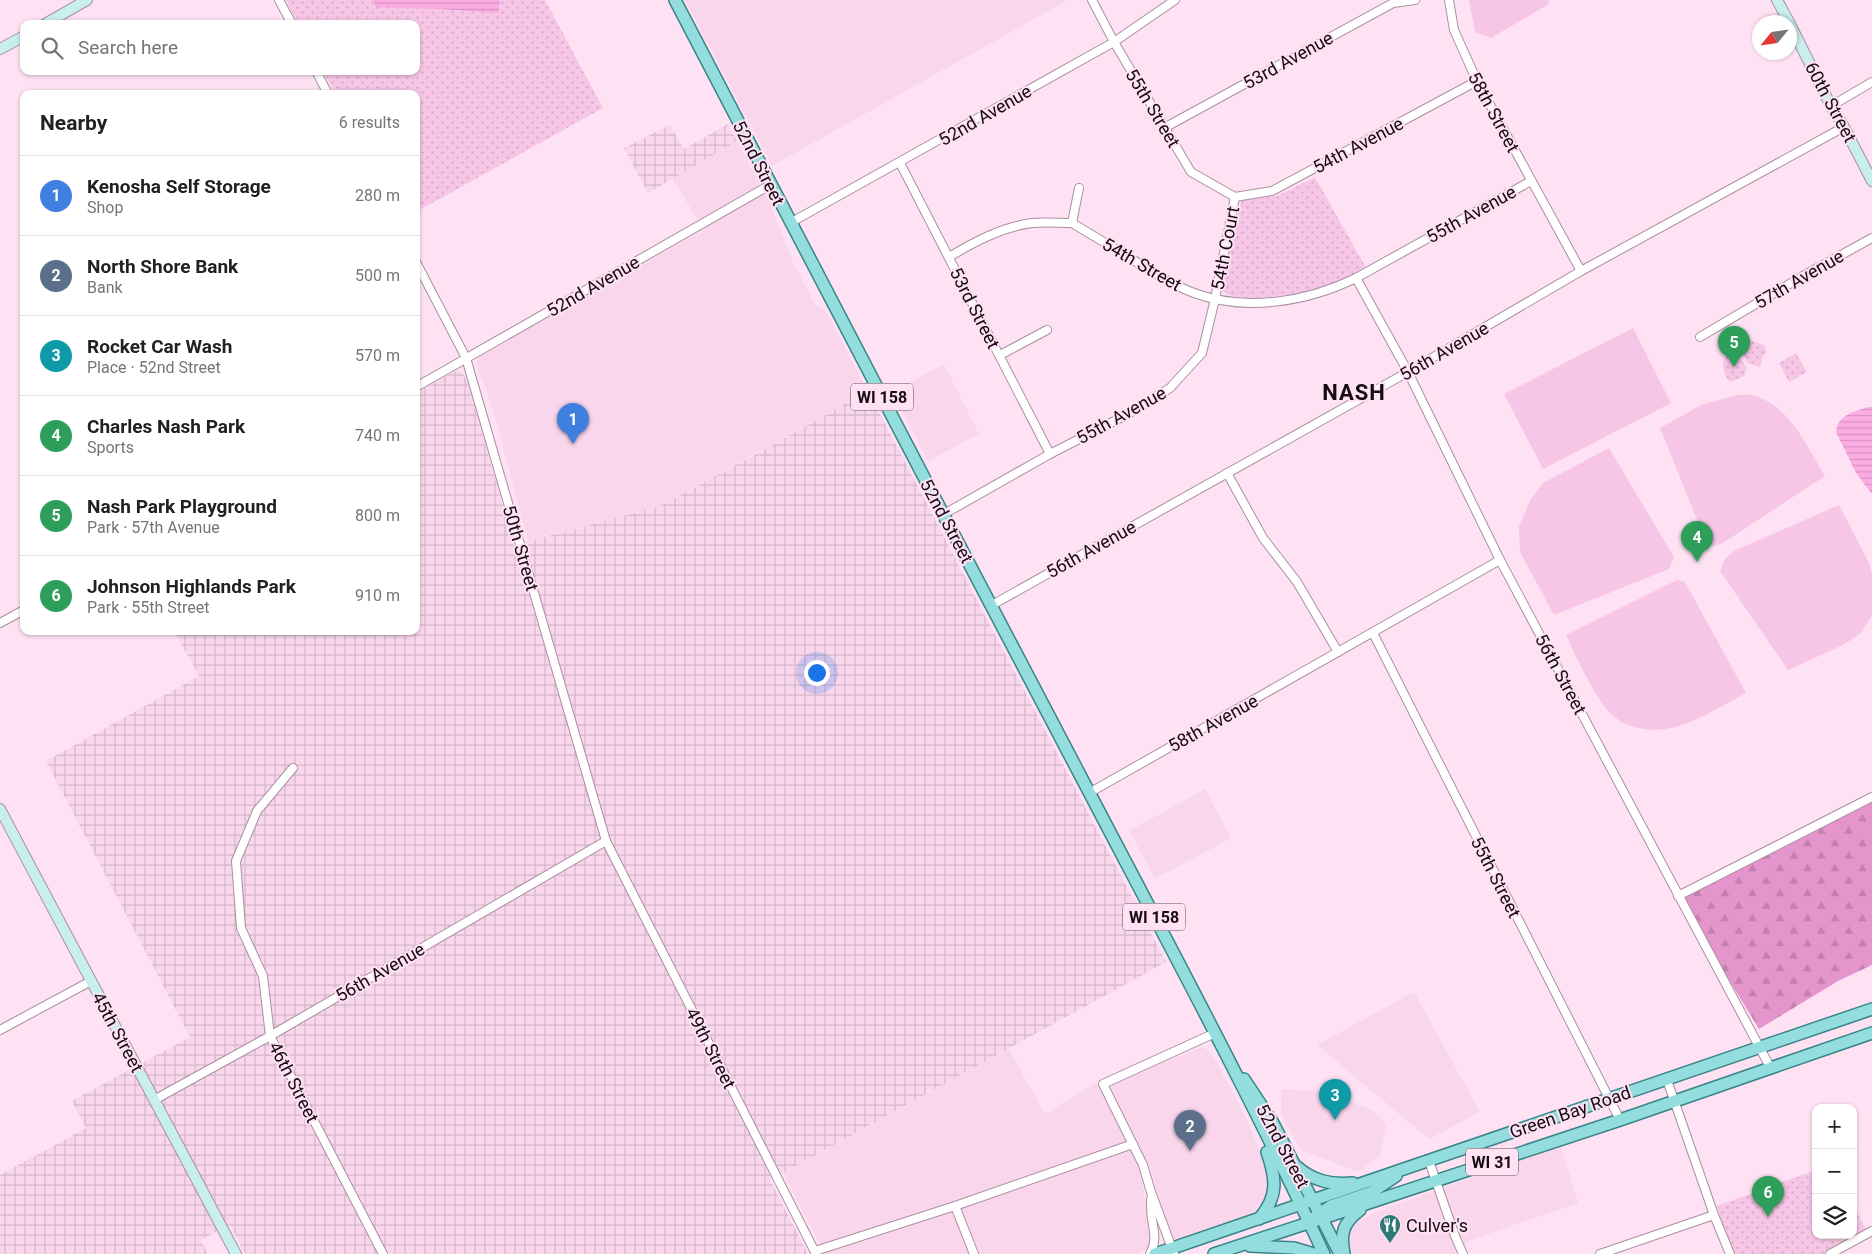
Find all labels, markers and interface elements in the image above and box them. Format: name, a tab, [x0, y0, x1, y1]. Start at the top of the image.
north arrow	[1752, 15, 1797, 60]
search box	[20, 20, 420, 75]
street label: 53rd Avenue	[1239, 27, 1337, 93]
icon: search	[38, 34, 66, 62]
text: Search here	[78, 36, 178, 59]
street label: 60th Street	[1801, 58, 1861, 146]
street label: 55th Street	[1121, 65, 1185, 151]
street label: 58th Street	[1464, 68, 1524, 156]
street label: 52nd Avenue	[935, 80, 1035, 150]
text: Nearby	[40, 111, 107, 135]
street label: 54th Avenue	[1309, 112, 1407, 178]
text: 6 results	[339, 113, 400, 132]
street label: 52nd Street	[729, 117, 789, 209]
text: Kenosha Self Storage	[87, 175, 271, 198]
street label: 55th Avenue	[1422, 181, 1520, 247]
text: 1	[51, 186, 61, 205]
text: 280 m	[355, 186, 400, 205]
text: Shop	[87, 198, 123, 217]
street label: 54th Court	[1207, 204, 1243, 292]
street label: 54th Street	[1099, 233, 1185, 295]
street label: 57th Avenue	[1751, 245, 1847, 313]
street label: 52nd Avenue	[543, 251, 643, 321]
text: North Shore Bank	[87, 255, 238, 278]
street label: 53rd Street	[946, 264, 1004, 352]
text: 2	[51, 266, 61, 285]
text: 500 m	[355, 266, 400, 285]
text: Bank	[87, 278, 123, 297]
street label: 56th Avenue	[1396, 317, 1492, 385]
pin: 5	[1718, 326, 1750, 367]
text: Rocket Car Wash	[87, 335, 232, 358]
text: 3	[51, 346, 61, 365]
text: 570 m	[355, 346, 400, 365]
text: Place · 52nd Street	[87, 358, 221, 377]
district label: NASH	[1322, 380, 1386, 405]
street label: 55th Avenue	[1072, 382, 1170, 448]
road number: WI 158	[851, 384, 913, 411]
pin: 1	[557, 403, 589, 444]
text: Charles Nash Park	[87, 415, 245, 438]
text: 4	[51, 426, 61, 445]
text: 740 m	[355, 426, 400, 445]
text: Sports	[87, 438, 134, 457]
street label: 52nd Street	[916, 475, 978, 567]
text: Nash Park Playground	[87, 495, 277, 518]
street label: 50th Street	[499, 503, 543, 593]
text: 5	[51, 506, 61, 525]
text: 800 m	[355, 506, 400, 525]
street label: 56th Avenue	[1042, 516, 1140, 582]
text: Park · 57th Avenue	[87, 518, 220, 537]
pin: 4	[1681, 521, 1713, 562]
text: Johnson Highlands Park	[87, 575, 296, 598]
text: 6	[51, 586, 61, 605]
text: 910 m	[355, 586, 400, 605]
text: Park · 55th Street	[87, 598, 210, 617]
street label: 56th Street	[1531, 630, 1591, 718]
your location	[804, 660, 830, 686]
street label: 58th Avenue	[1164, 690, 1262, 756]
street label: 55th Street	[1467, 833, 1525, 921]
road number: WI 158	[1123, 904, 1185, 930]
street label: 56th Avenue	[332, 938, 428, 1006]
street label: 45th Street	[88, 988, 148, 1076]
street label: 49th Street	[682, 1004, 740, 1092]
street label: 46th Street	[265, 1038, 323, 1126]
pin: 3	[1319, 1079, 1351, 1120]
street label: Green Bay Road	[1507, 1081, 1633, 1143]
street label: 52nd Street	[1252, 1100, 1314, 1192]
map controls	[1812, 1104, 1857, 1239]
button: +	[1812, 1104, 1857, 1149]
pin: 2	[1174, 1110, 1206, 1151]
road number: WI 31	[1466, 1148, 1518, 1176]
button: −	[1812, 1149, 1857, 1194]
pin: 6	[1752, 1176, 1784, 1217]
button: layers	[1812, 1194, 1857, 1239]
restaurant icon: Culver's	[1378, 1213, 1402, 1244]
place label: Culver's	[1406, 1215, 1468, 1236]

